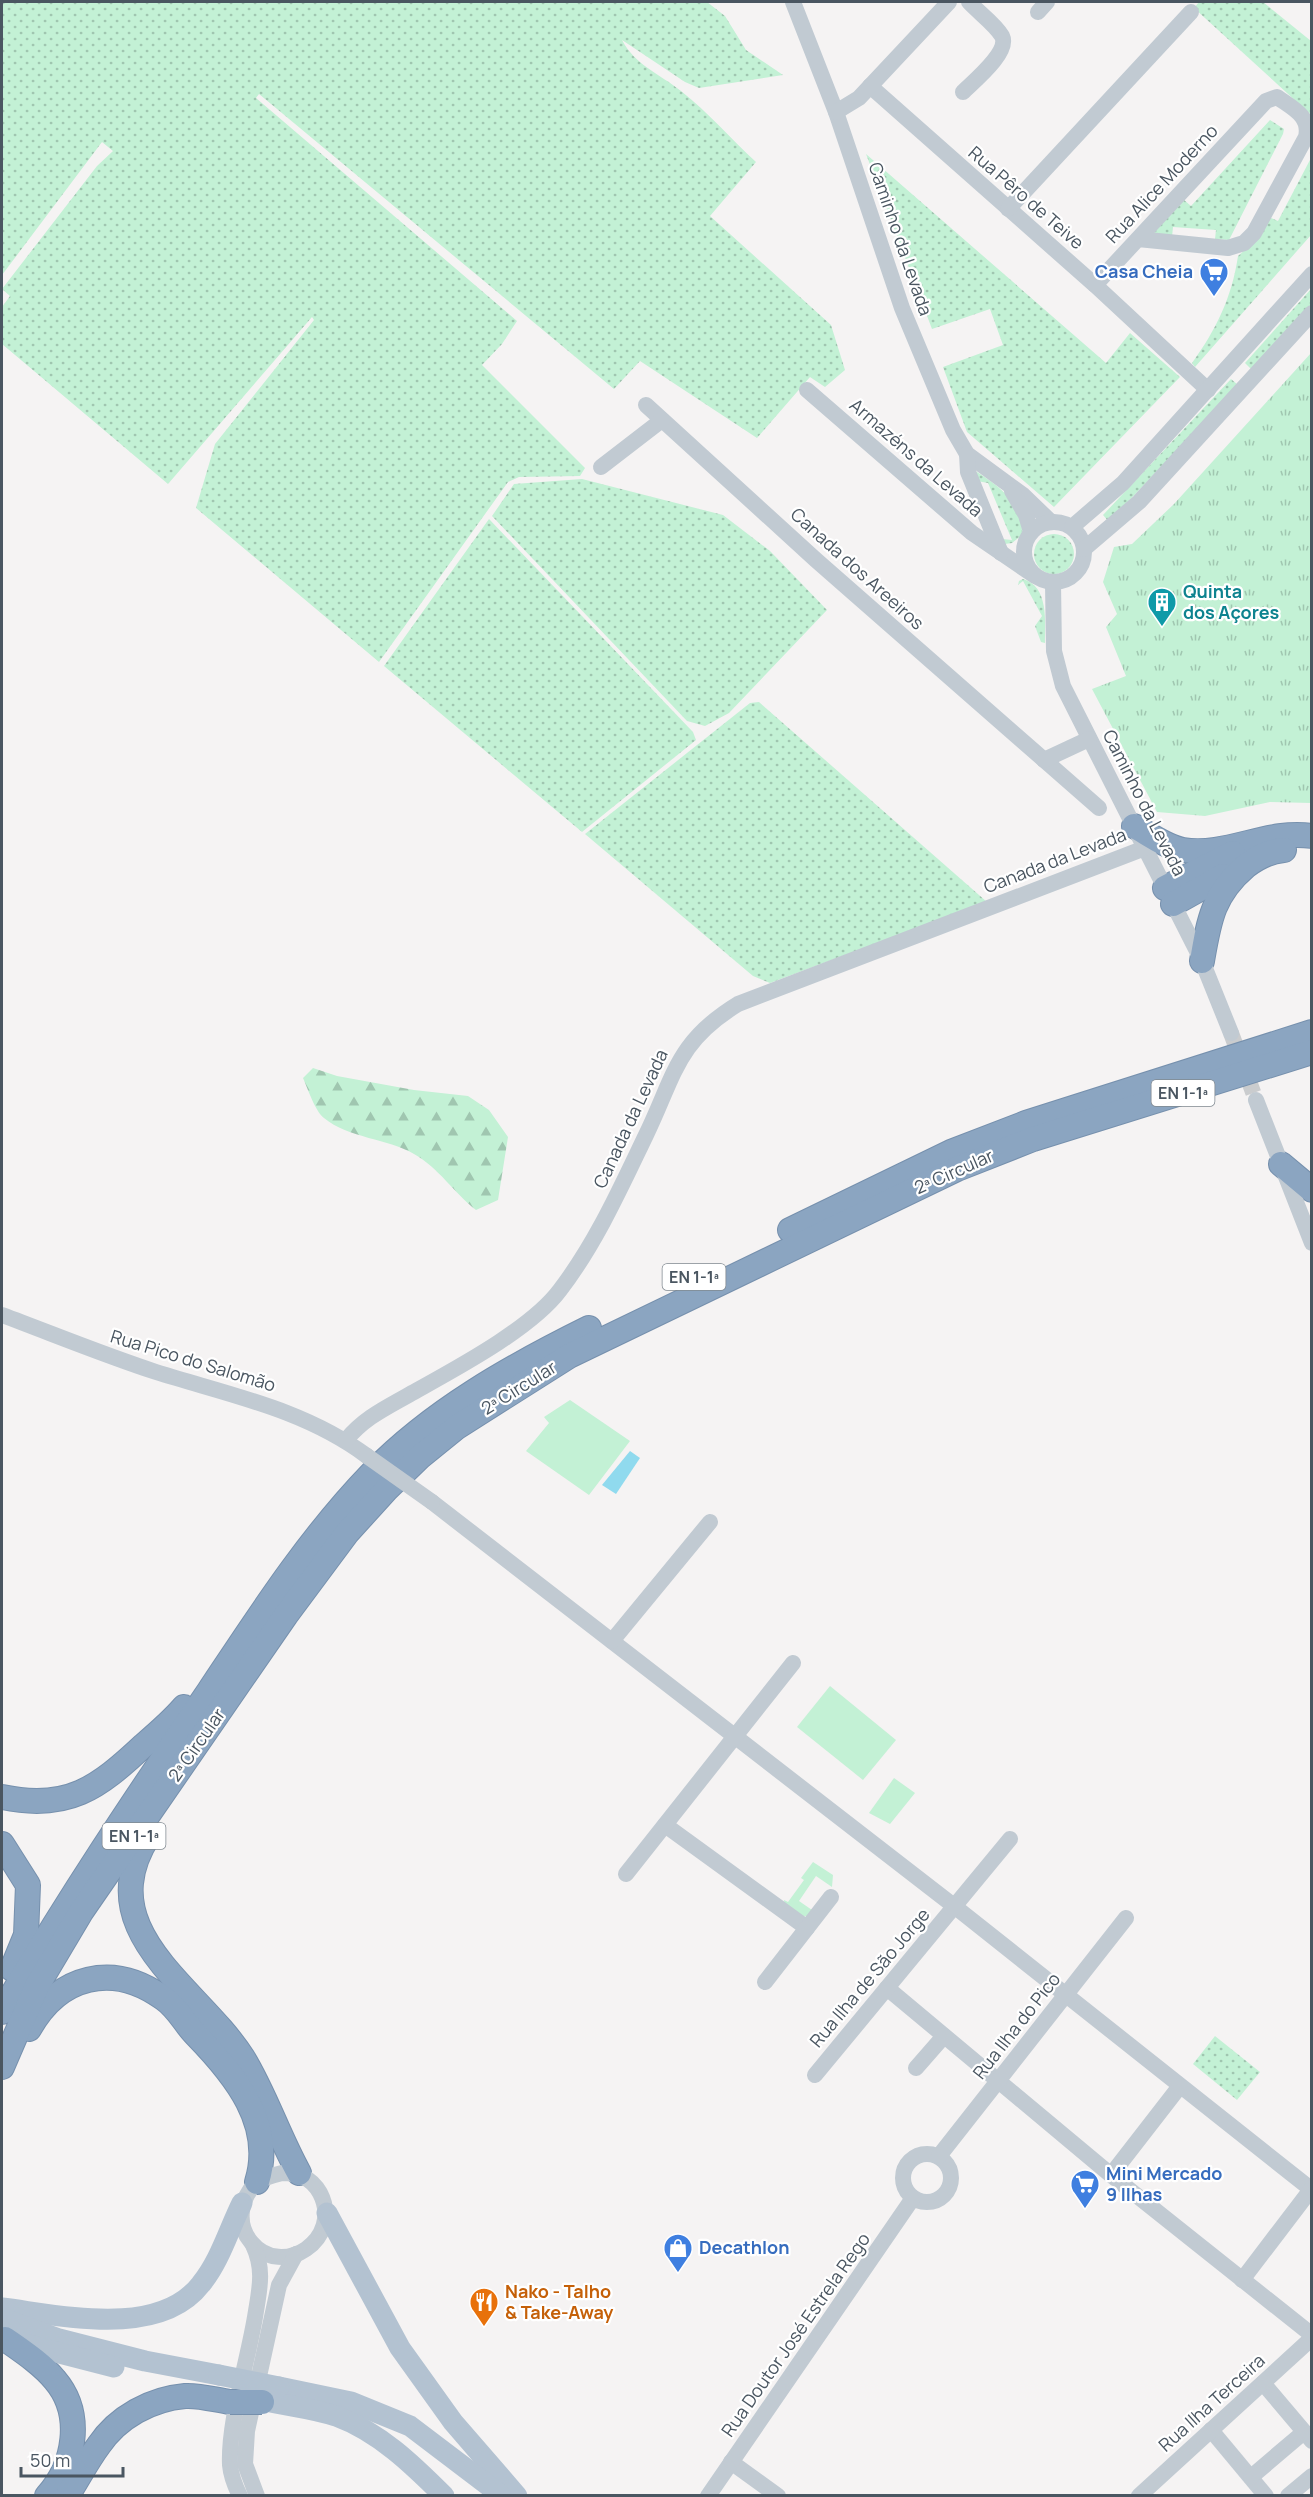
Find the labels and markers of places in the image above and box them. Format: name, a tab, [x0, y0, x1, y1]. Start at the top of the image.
supermarket icon: Casa Cheia	[1198, 256, 1230, 298]
place label: Casa Cheia	[1095, 259, 1193, 283]
place label: Quinta dos Açores	[1183, 579, 1279, 624]
building icon: Quinta dos Açores	[1146, 586, 1178, 628]
place label: Mini Mercado 9 Ilhas	[1106, 2161, 1222, 2206]
supermarket icon: Mini Mercado 9 Ilhas	[1069, 2168, 1101, 2210]
shop icon: Decathlon	[662, 2232, 694, 2274]
place label: Decathlon	[699, 2235, 790, 2259]
place label: Nako - Talho & Take-Away	[505, 2279, 613, 2324]
restaurant icon: Nako - Talho & Take-Away	[468, 2286, 500, 2328]

